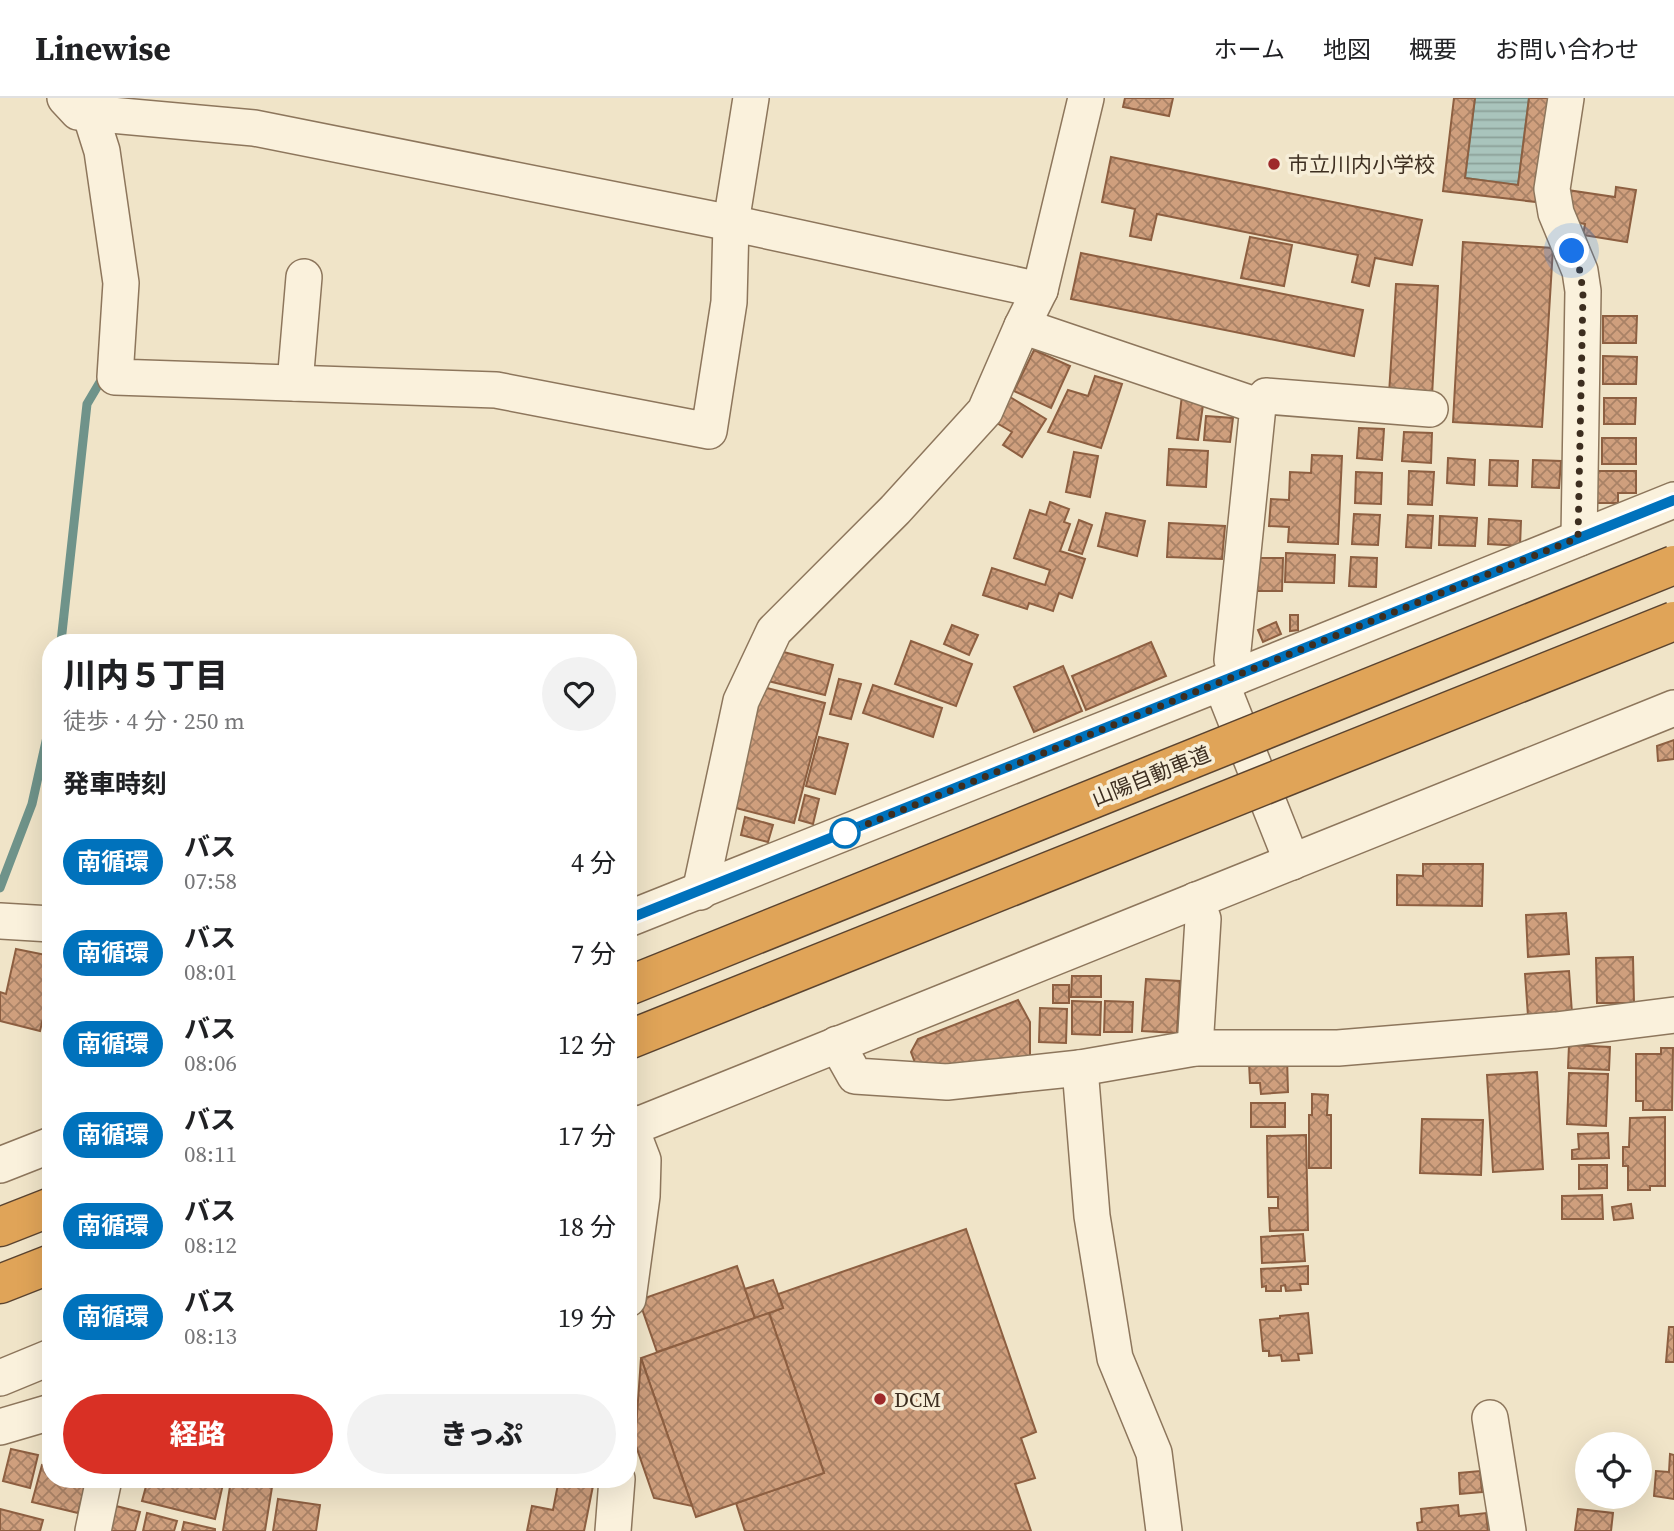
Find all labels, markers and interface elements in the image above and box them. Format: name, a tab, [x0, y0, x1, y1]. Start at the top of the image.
text: Linewise	[35, 26, 171, 71]
text: ホーム	[1214, 33, 1285, 66]
text: 地図	[1323, 33, 1371, 66]
text: 概要	[1409, 33, 1457, 66]
text: お問い合わせ	[1495, 33, 1639, 66]
place label: 市立川内小学校	[1288, 150, 1435, 179]
marker: 市立川内小学校	[1266, 156, 1282, 172]
your location	[1554, 233, 1589, 268]
text: 川内５丁目	[63, 653, 228, 698]
button: heart	[542, 657, 616, 731]
text: 徒歩 · 4 分 · 250 m	[63, 705, 245, 737]
street label: 山陽自動車道	[1087, 739, 1215, 813]
text: 発車時刻	[63, 766, 167, 802]
unlabelled marker	[830, 818, 860, 848]
text: バス	[184, 829, 236, 865]
text: 南循環	[77, 845, 149, 878]
text: 4 分	[571, 845, 616, 881]
text: 07:58	[184, 865, 237, 897]
text: バス	[184, 920, 236, 956]
text: 南循環	[77, 936, 149, 969]
text: 7 分	[571, 936, 616, 972]
text: 08:01	[184, 956, 237, 988]
text: バス	[184, 1011, 236, 1047]
text: 南循環	[77, 1027, 149, 1060]
text: 12 分	[558, 1027, 616, 1063]
text: 08:06	[184, 1047, 237, 1079]
text: バス	[184, 1102, 236, 1138]
text: 南循環	[77, 1118, 149, 1151]
text: 17 分	[558, 1118, 616, 1154]
text: 08:11	[184, 1138, 237, 1170]
text: バス	[184, 1193, 236, 1229]
text: 南循環	[77, 1209, 149, 1242]
text: 18 分	[558, 1209, 616, 1245]
text: 08:12	[184, 1229, 237, 1261]
text: バス	[184, 1284, 236, 1320]
text: 南循環	[77, 1300, 149, 1333]
text: 19 分	[558, 1300, 616, 1336]
text: 08:13	[184, 1320, 237, 1352]
place label: DCM	[894, 1385, 941, 1414]
marker: DCM	[872, 1391, 888, 1407]
button: 経路	[63, 1394, 333, 1474]
button: きっぷ	[347, 1394, 616, 1474]
map controls	[1575, 1432, 1652, 1509]
button: locate	[1575, 1432, 1652, 1509]

